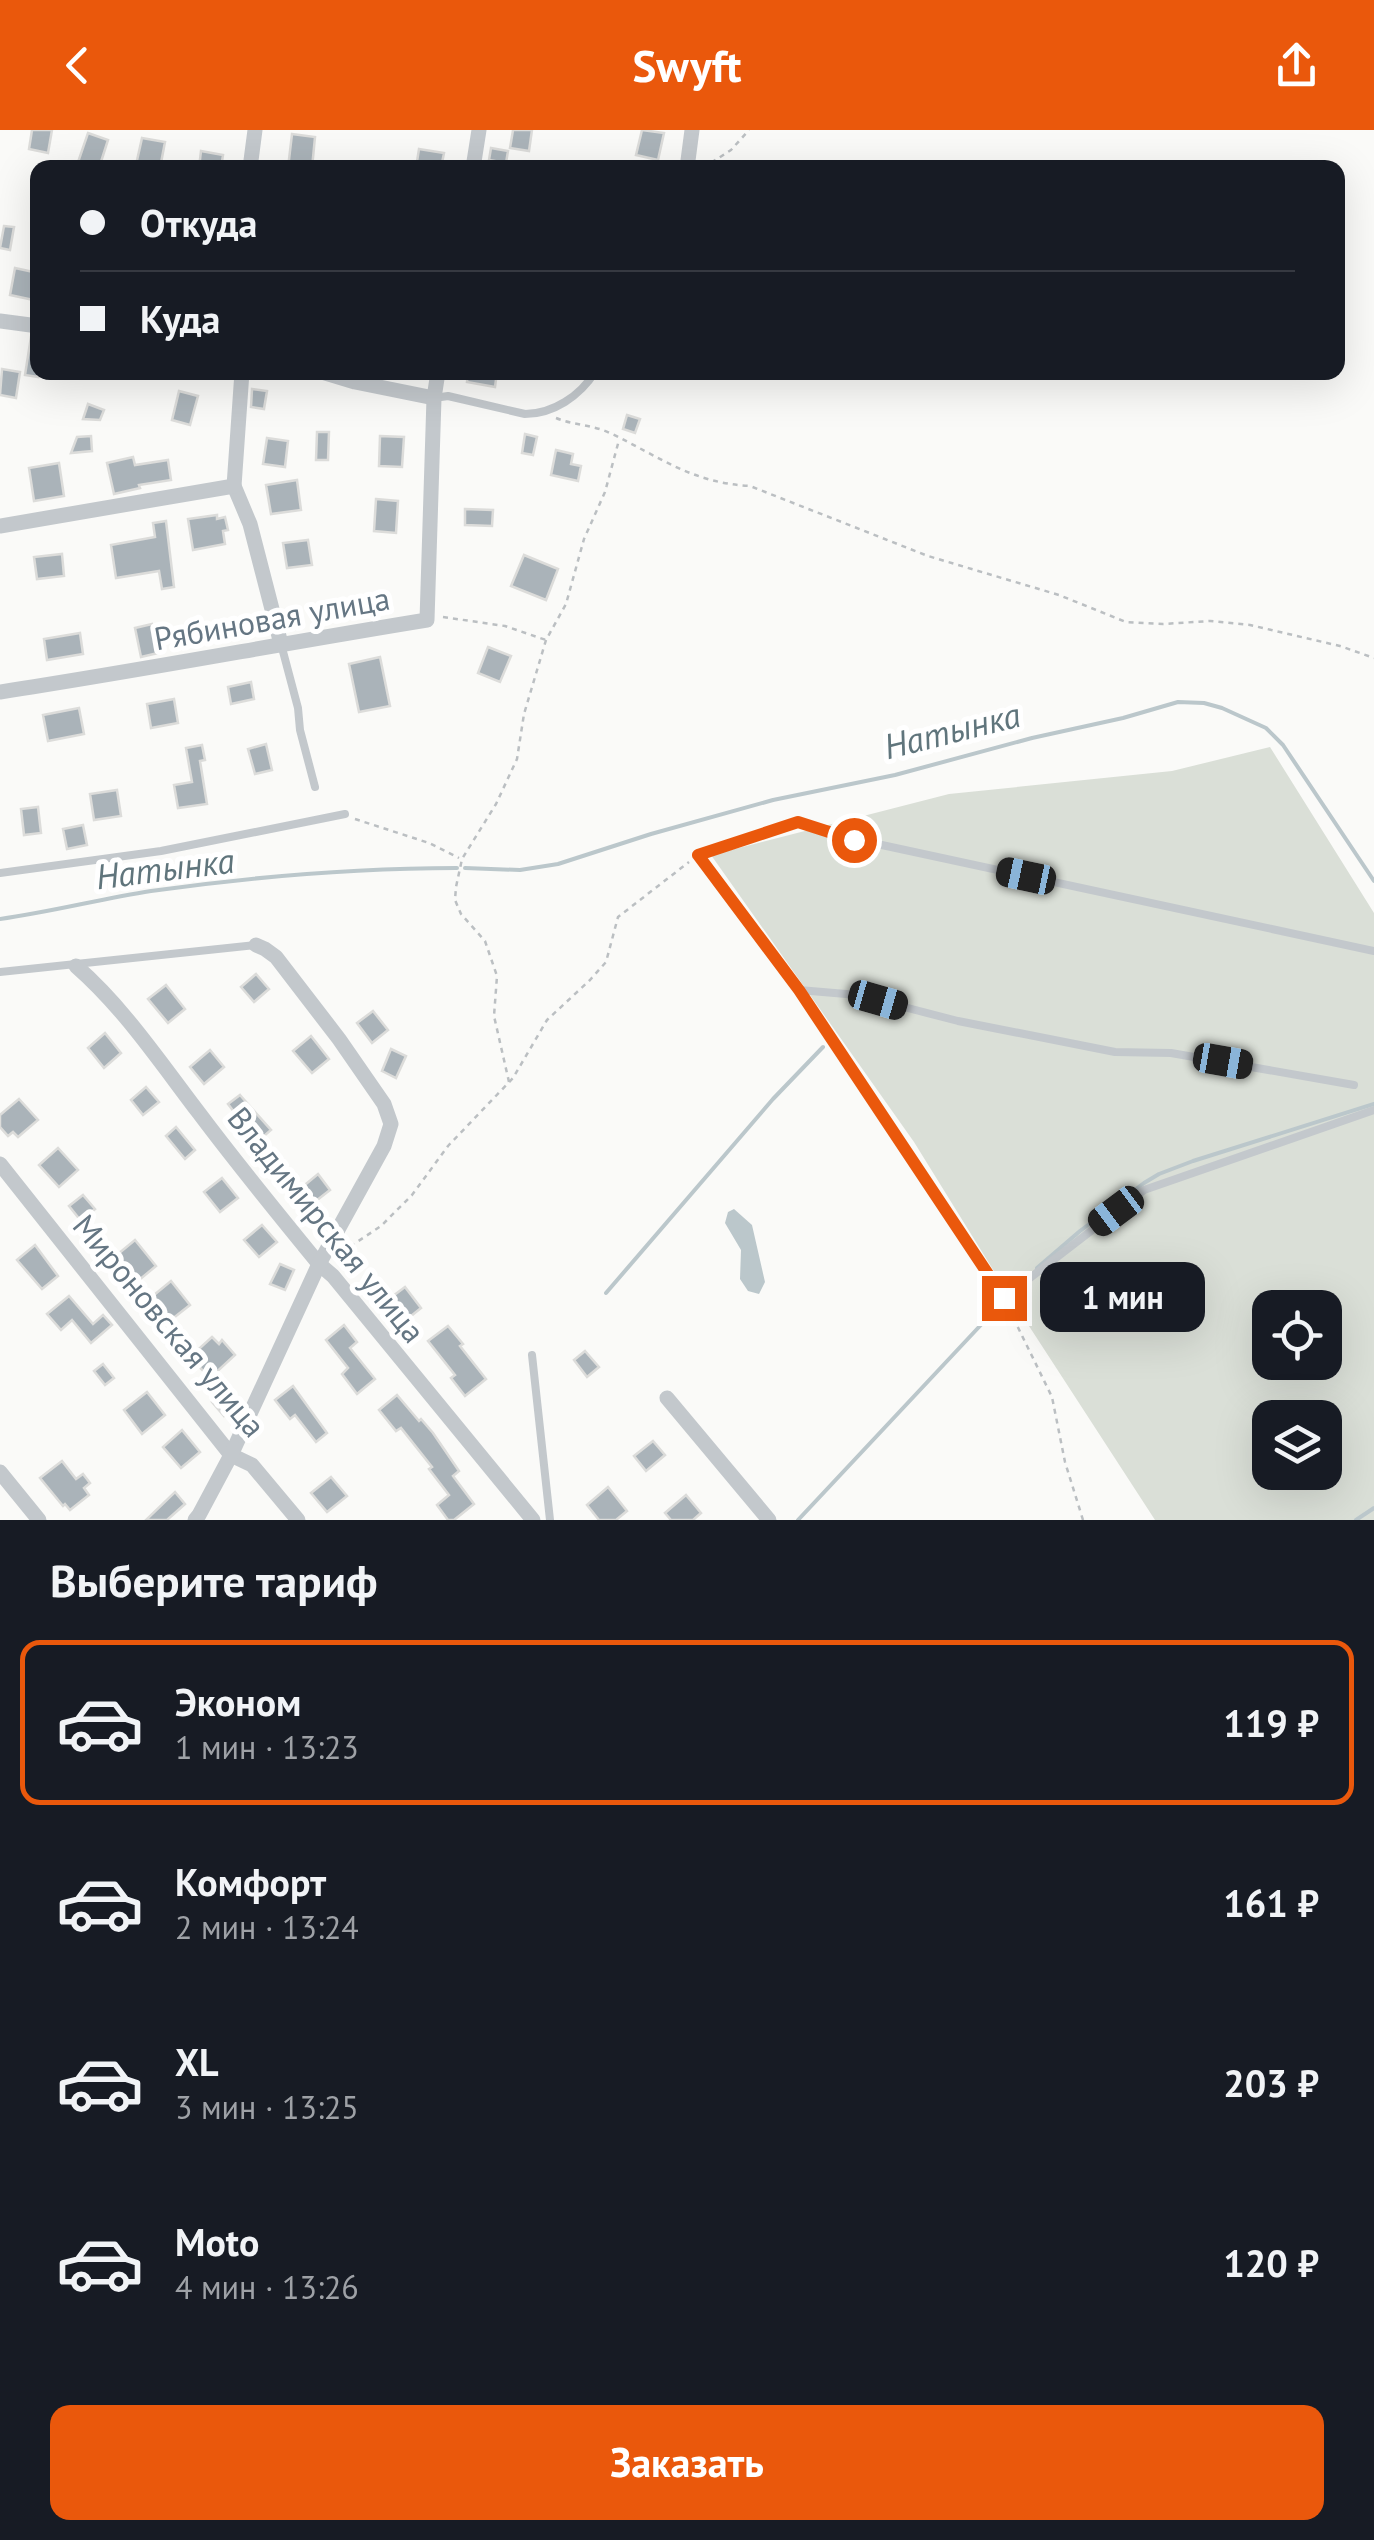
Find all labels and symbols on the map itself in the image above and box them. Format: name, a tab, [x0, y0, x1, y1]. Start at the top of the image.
street label: Рябиновая улица	[151, 577, 393, 659]
water label: Натынка	[879, 691, 1025, 769]
route start	[832, 818, 877, 863]
water label: Натынка	[93, 837, 237, 899]
car	[994, 855, 1058, 897]
car	[845, 977, 911, 1023]
car	[1191, 1041, 1255, 1081]
street label: Владимирская улица	[219, 1098, 435, 1351]
car	[1083, 1181, 1149, 1241]
street label: Мироновская улица	[64, 1205, 275, 1446]
callout: 1 мин	[1039, 1263, 1204, 1333]
route end	[982, 1276, 1027, 1321]

